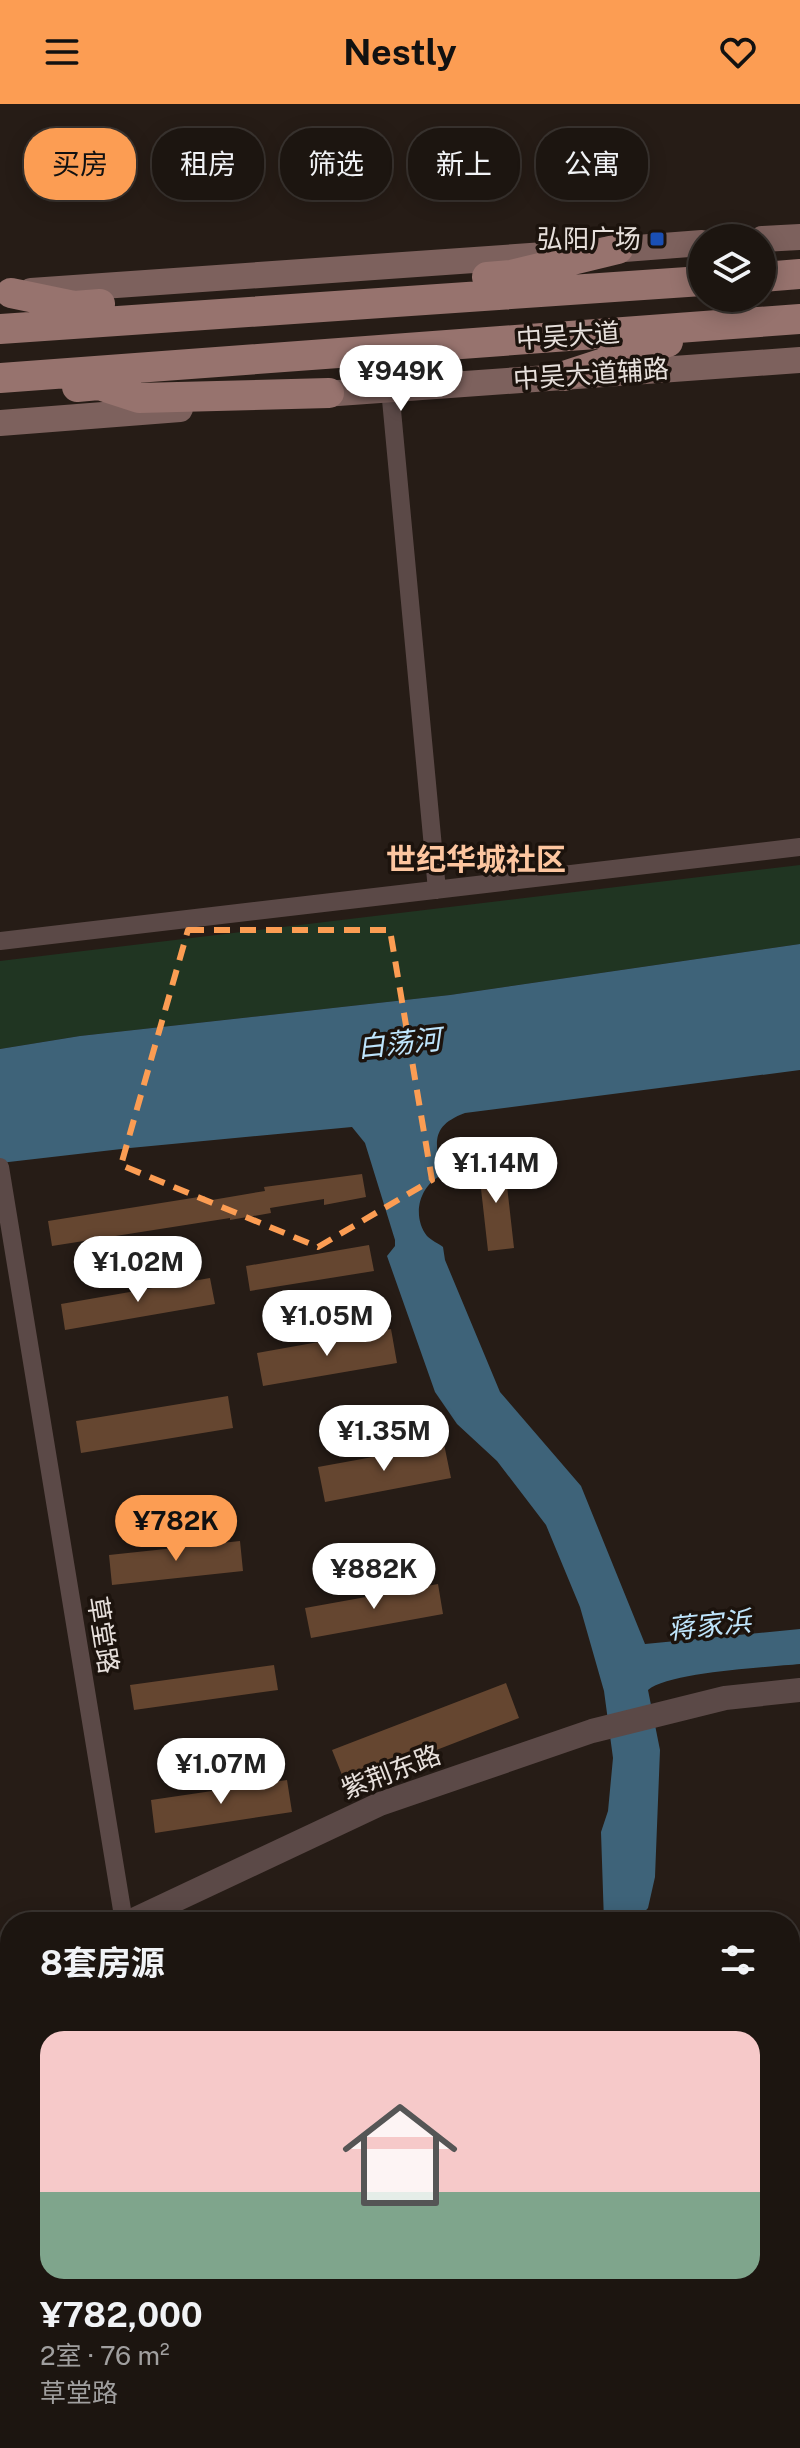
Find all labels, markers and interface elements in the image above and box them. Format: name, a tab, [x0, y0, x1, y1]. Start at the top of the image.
icon: menu	[40, 30, 84, 74]
icon: heart	[716, 30, 760, 74]
text: Nestly	[343, 31, 457, 73]
chip: 买房	[24, 128, 136, 200]
chip: 租房	[152, 128, 264, 200]
chip: 筛选	[280, 128, 392, 200]
chip: 新上	[408, 128, 520, 200]
chip: 公寓	[536, 128, 648, 200]
place label: 弘阳广场	[537, 223, 641, 254]
map controls	[688, 224, 776, 312]
button: layers	[688, 224, 776, 312]
marker: 弘阳广场	[648, 230, 666, 248]
street label: 中吴大道	[515, 316, 621, 355]
pin: ¥949K	[345, 345, 457, 413]
street label: 中吴大道辅路	[512, 353, 670, 394]
text: ¥949K	[357, 355, 445, 386]
district label: 世纪华城社区	[386, 841, 566, 877]
water label: 白荡河	[355, 1021, 447, 1063]
pin: ¥1.14M	[431, 1137, 561, 1205]
text: ¥1.14M	[452, 1147, 540, 1178]
pin: ¥1.02M	[73, 1236, 203, 1304]
text: ¥1.02M	[92, 1246, 184, 1277]
pin: ¥1.05M	[262, 1290, 392, 1358]
text: ¥1.05M	[280, 1300, 374, 1331]
pin: ¥1.35M	[319, 1405, 449, 1473]
text: ¥1.35M	[337, 1415, 431, 1446]
pin: ¥782K	[120, 1495, 232, 1563]
text: ¥782K	[133, 1505, 219, 1536]
pin: ¥882K	[318, 1543, 430, 1611]
text: ¥882K	[330, 1553, 418, 1584]
street label: 草堂路	[82, 1594, 125, 1676]
water label: 蒋家浜	[665, 1603, 755, 1645]
pin: ¥1.07M	[156, 1738, 286, 1806]
street label: 紫荆东路	[337, 1738, 445, 1805]
text: ¥1.07M	[175, 1748, 267, 1779]
icon: filters	[716, 1938, 760, 1982]
text: 8套房源	[40, 1943, 165, 1983]
icon: home	[328, 2083, 472, 2227]
text: ¥782,000	[40, 2295, 203, 2335]
text: 2室 · 76 m²	[40, 2340, 170, 2371]
text: 草堂路	[40, 2377, 118, 2408]

